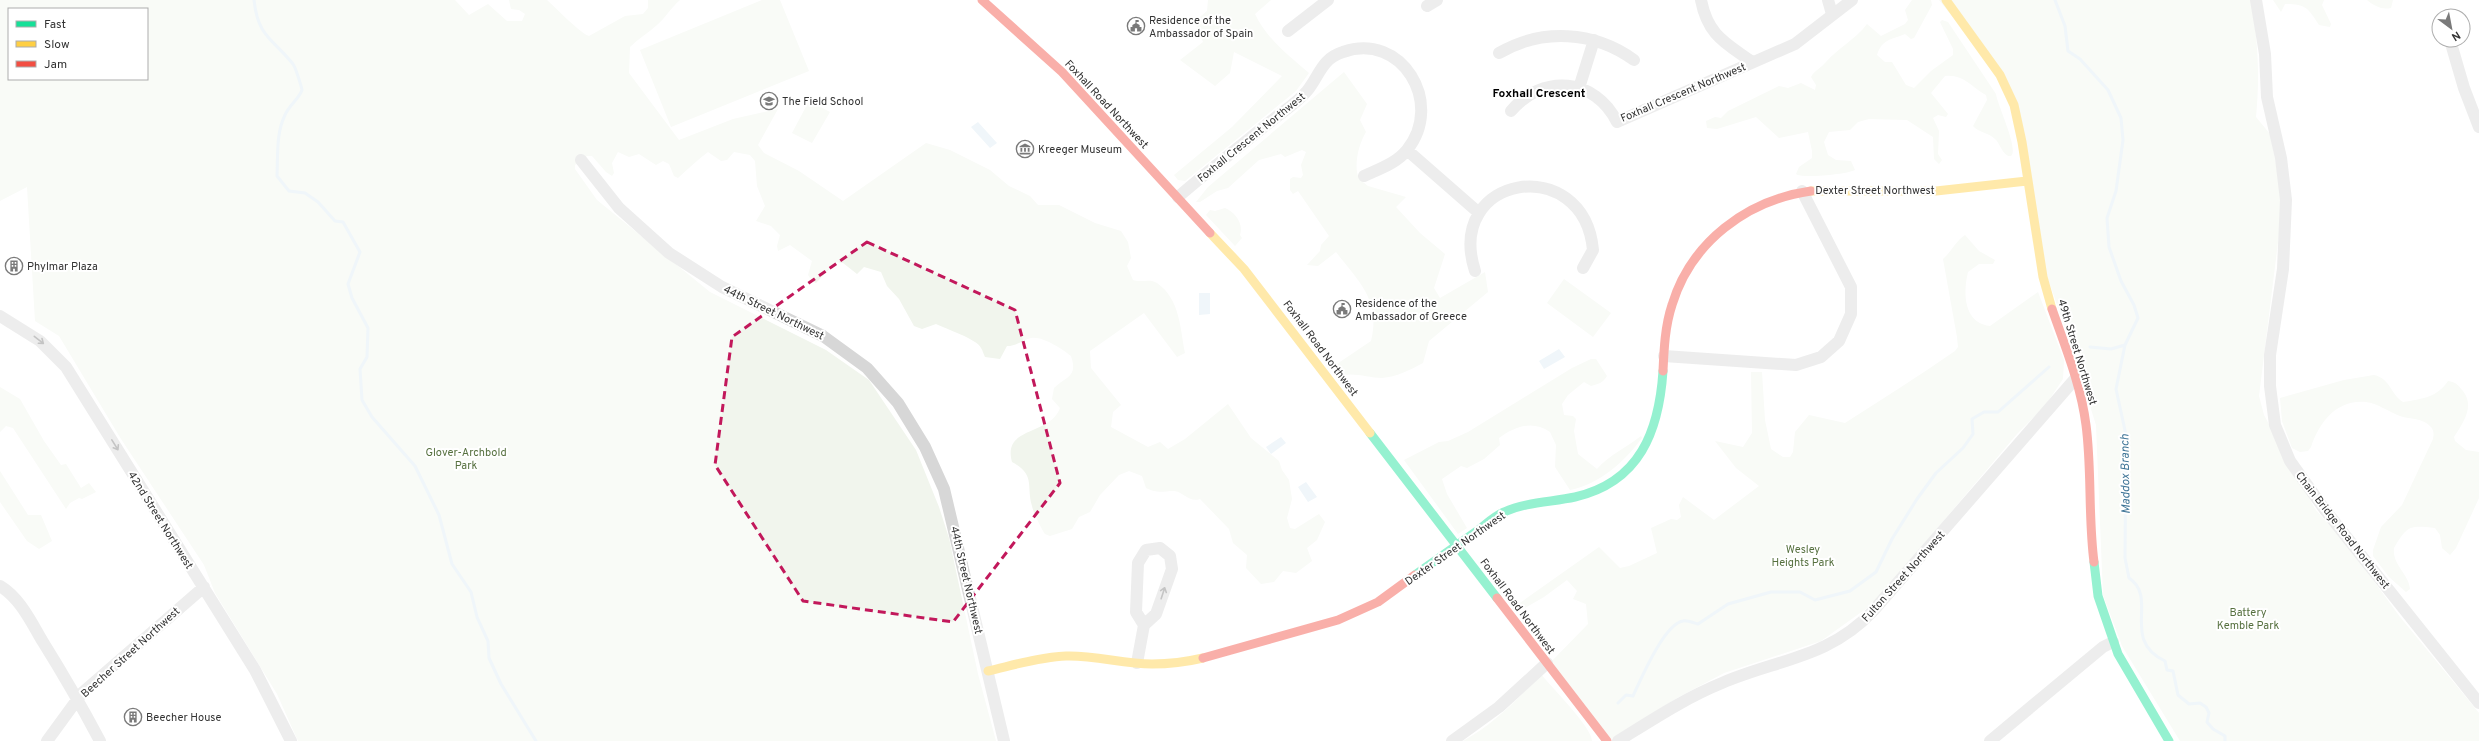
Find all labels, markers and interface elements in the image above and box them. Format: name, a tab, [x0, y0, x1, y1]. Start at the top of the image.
legend	[8, 8, 148, 80]
north arrow	[2431, 8, 2471, 48]
place label: Residence of the Ambassador of Spain	[1149, 14, 1253, 41]
public building icon: Residence of the Ambassador of Spain	[1126, 16, 1146, 36]
text: Fast	[44, 17, 66, 33]
text: N	[2449, 28, 2463, 44]
text: Slow	[44, 37, 70, 53]
text: Jam	[44, 57, 67, 73]
street label: Foxhall Road Northwest	[1061, 57, 1151, 152]
street label: Foxhall Crescent Northwest	[1619, 60, 1748, 126]
district label: Foxhall Crescent	[1493, 86, 1586, 102]
street label: Foxhall Crescent Northwest	[1195, 90, 1308, 186]
school or university icon: The Field School	[759, 91, 779, 111]
place label: The Field School	[782, 95, 863, 109]
museum icon: Kreeger Museum	[1015, 139, 1035, 159]
place label: Kreeger Museum	[1038, 143, 1122, 157]
street label: Dexter Street Northwest	[1815, 184, 1935, 198]
building icon: Phylmar Plaza	[4, 256, 24, 276]
place label: Phylmar Plaza	[27, 260, 98, 274]
street label: 44th Street Northwest	[721, 282, 826, 343]
place label: Residence of the Ambassador of Greece	[1355, 297, 1467, 324]
street label: Foxhall Road Northwest	[1280, 298, 1361, 399]
street label: 49th Street Northwest	[2054, 298, 2100, 407]
public building icon: Residence of the Ambassador of Greece	[1332, 299, 1352, 319]
one-way arrow	[34, 336, 45, 344]
water label: Maddox Branch	[2117, 433, 2135, 514]
one-way arrow	[111, 439, 119, 451]
park label: Glover-Archbold Park	[425, 446, 507, 473]
street label: 42nd Street Northwest	[124, 469, 196, 572]
street label: Chain Bridge Road Northwest	[2292, 469, 2392, 592]
street label: Dexter Street Northwest	[1403, 509, 1509, 589]
street label: 44th Street Northwest	[947, 525, 985, 636]
street label: Fulton Street Northwest	[1859, 528, 1948, 625]
park label: Wesley Heights Park	[1771, 543, 1835, 570]
street label: Foxhall Road Northwest	[1477, 556, 1558, 657]
one-way arrow	[1160, 587, 1168, 599]
street label: Beecher Street Northwest	[78, 605, 183, 701]
park label: Battery Kemble Park	[2217, 606, 2279, 633]
building icon: Beecher House	[123, 707, 143, 727]
place label: Beecher House	[146, 711, 221, 725]

